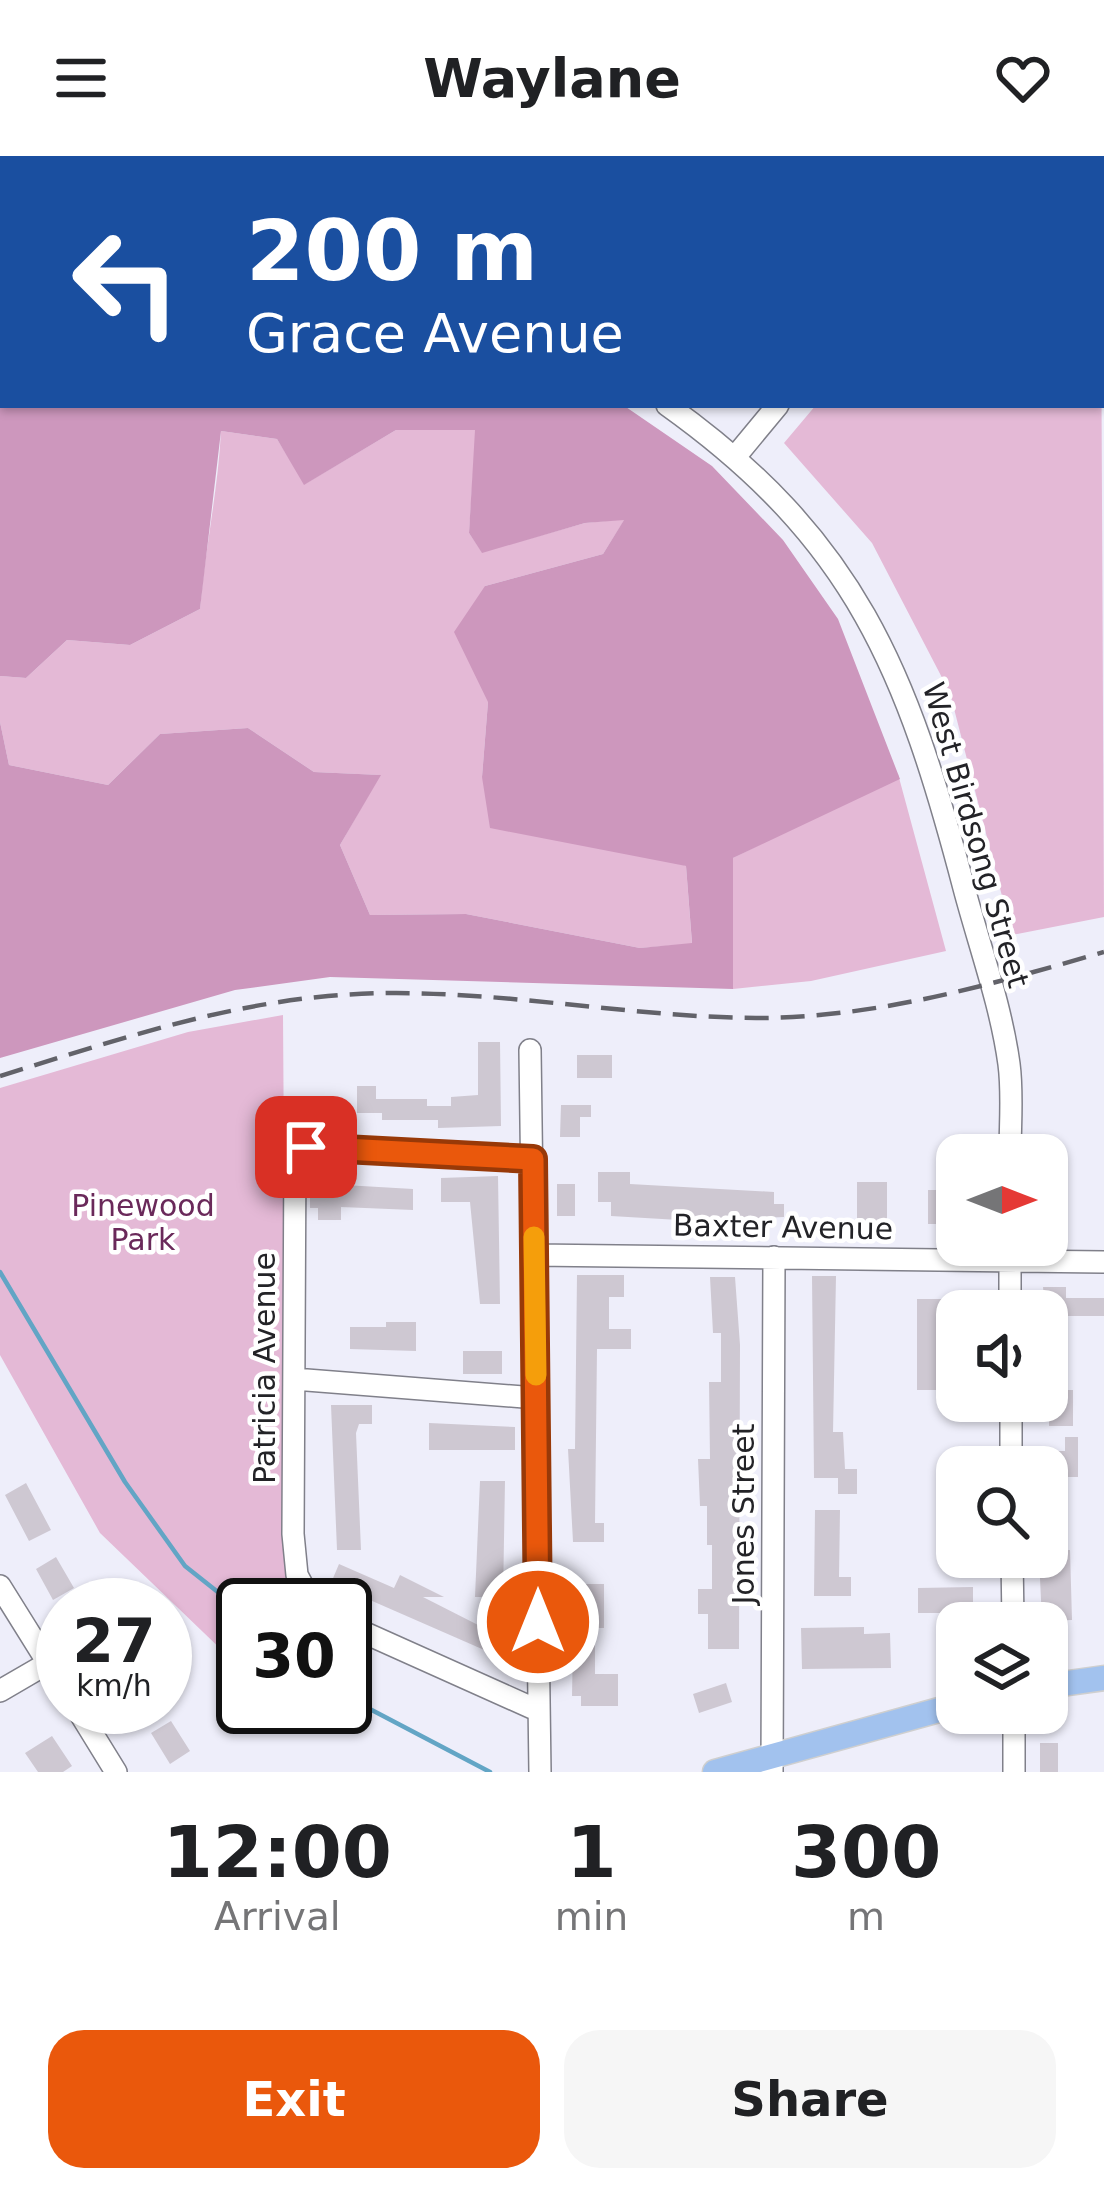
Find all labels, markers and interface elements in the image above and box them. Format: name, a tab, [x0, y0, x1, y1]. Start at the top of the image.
icon: menu	[48, 45, 114, 111]
icon: heart	[990, 45, 1056, 111]
text: Waylane	[423, 47, 681, 110]
text: 200 m	[246, 202, 538, 300]
icon: left	[48, 204, 204, 360]
text: Grace Avenue	[246, 302, 624, 365]
street label: West Birdsong Street	[916, 678, 1036, 992]
pin	[255, 1096, 357, 1198]
icon: arrive	[273, 1114, 339, 1180]
north arrow	[936, 1134, 1068, 1266]
map controls	[936, 1134, 1068, 1734]
park label: Pinewood Park	[71, 1188, 215, 1257]
street label: Baxter Avenue	[673, 1208, 893, 1246]
street label: Patricia Avenue	[247, 1252, 282, 1484]
button: sound	[936, 1290, 1068, 1422]
street label: Jones Street	[726, 1423, 761, 1607]
button: search	[936, 1446, 1068, 1578]
position arrow	[475, 1559, 601, 1685]
speed limit sign: 30	[216, 1578, 372, 1734]
button: layers	[936, 1602, 1068, 1734]
text: 27	[72, 1606, 156, 1676]
text: km/h	[76, 1668, 152, 1703]
text: 12:00	[163, 1810, 392, 1894]
text: 1	[566, 1810, 616, 1894]
text: 300	[791, 1810, 941, 1894]
text: Arrival	[214, 1894, 341, 1939]
text: min	[555, 1894, 628, 1939]
text: m	[847, 1894, 885, 1939]
button: Exit	[48, 2030, 540, 2168]
button: Share	[564, 2030, 1056, 2168]

